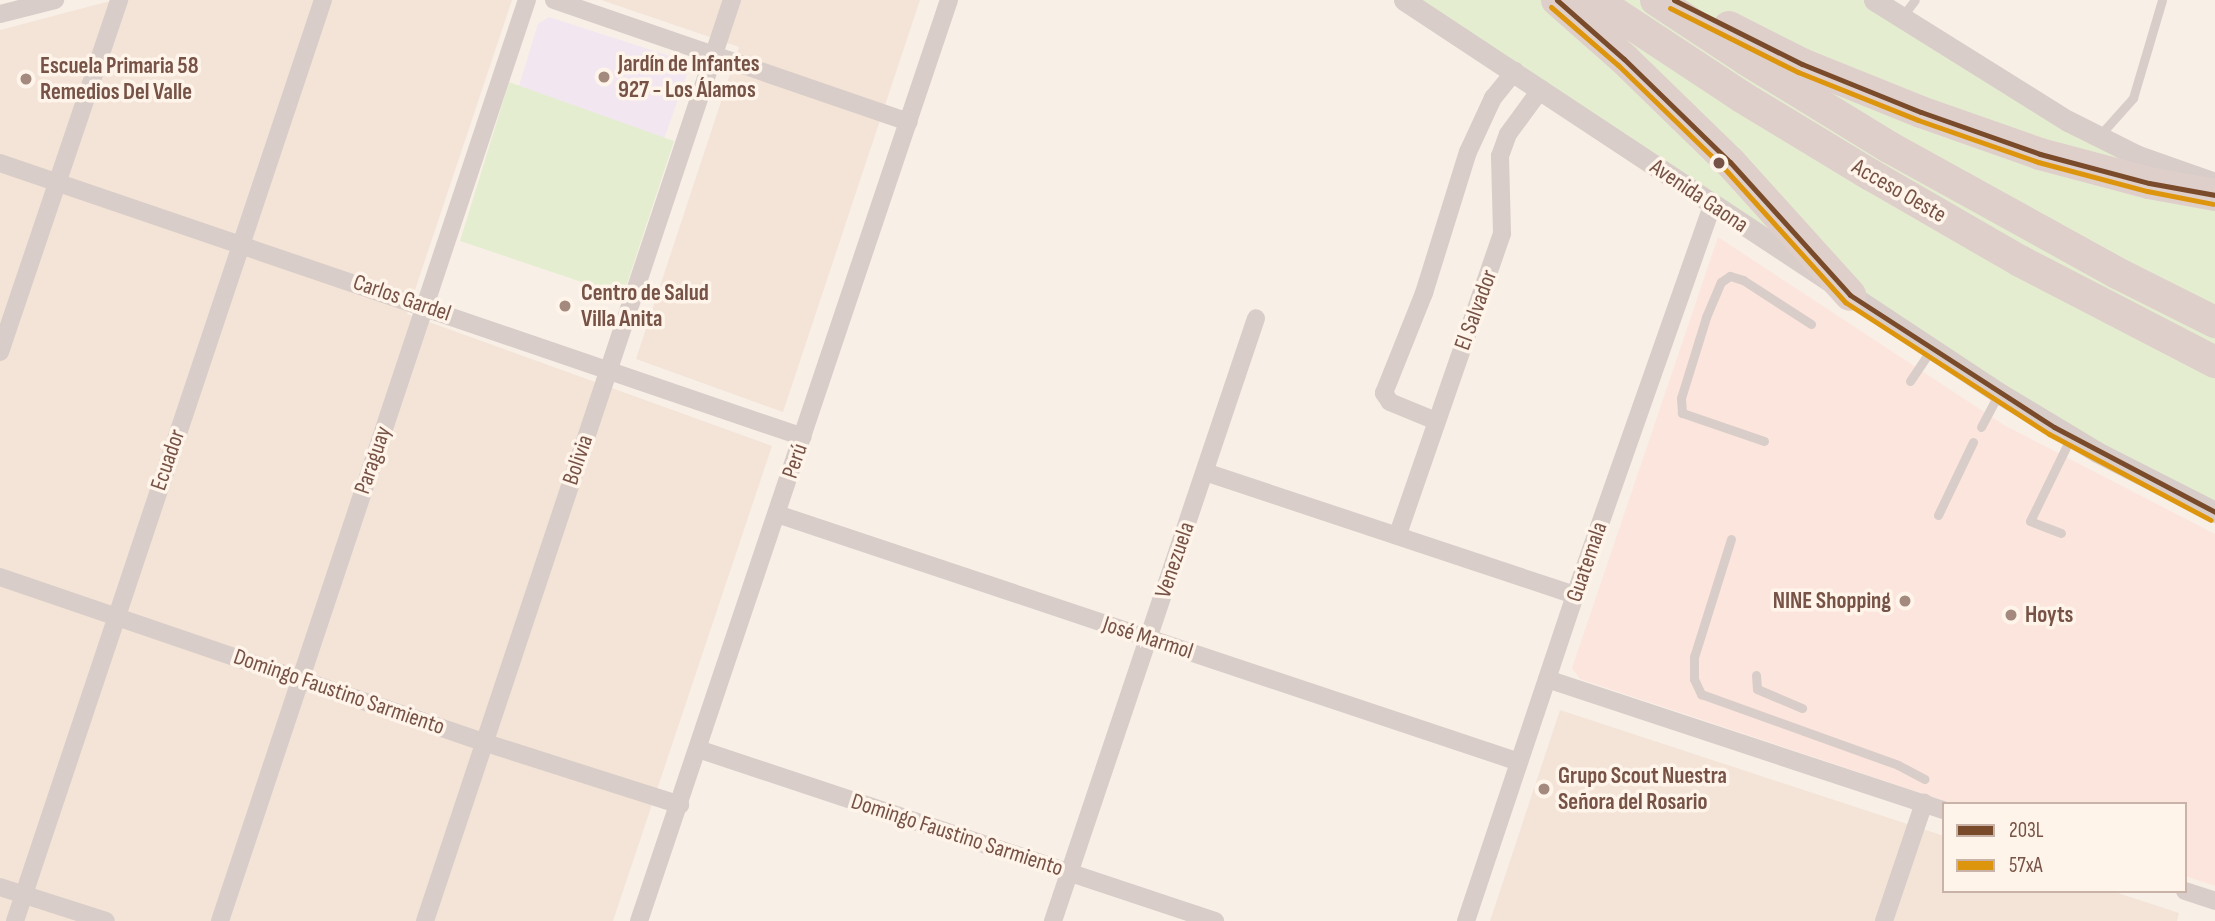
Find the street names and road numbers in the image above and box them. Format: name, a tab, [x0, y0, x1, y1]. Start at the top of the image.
street label: Avenida Gaona	[1645, 153, 1753, 239]
street label: Acceso Oeste	[1847, 153, 1951, 229]
street label: El Salvador	[1449, 266, 1503, 354]
street label: Carlos Gardel	[350, 268, 454, 328]
street label: Paraguay	[349, 423, 397, 497]
street label: Ecuador	[145, 426, 191, 494]
street label: Bolivia	[557, 431, 599, 489]
street label: Perú	[776, 440, 814, 482]
street label: Guatemala	[1560, 518, 1614, 606]
street label: Venezuela	[1149, 519, 1201, 601]
street label: José Marmol	[1099, 610, 1197, 666]
street label: Domingo Faustino Sarmiento	[230, 643, 448, 741]
street label: Domingo Faustino Sarmiento	[847, 788, 1067, 882]

